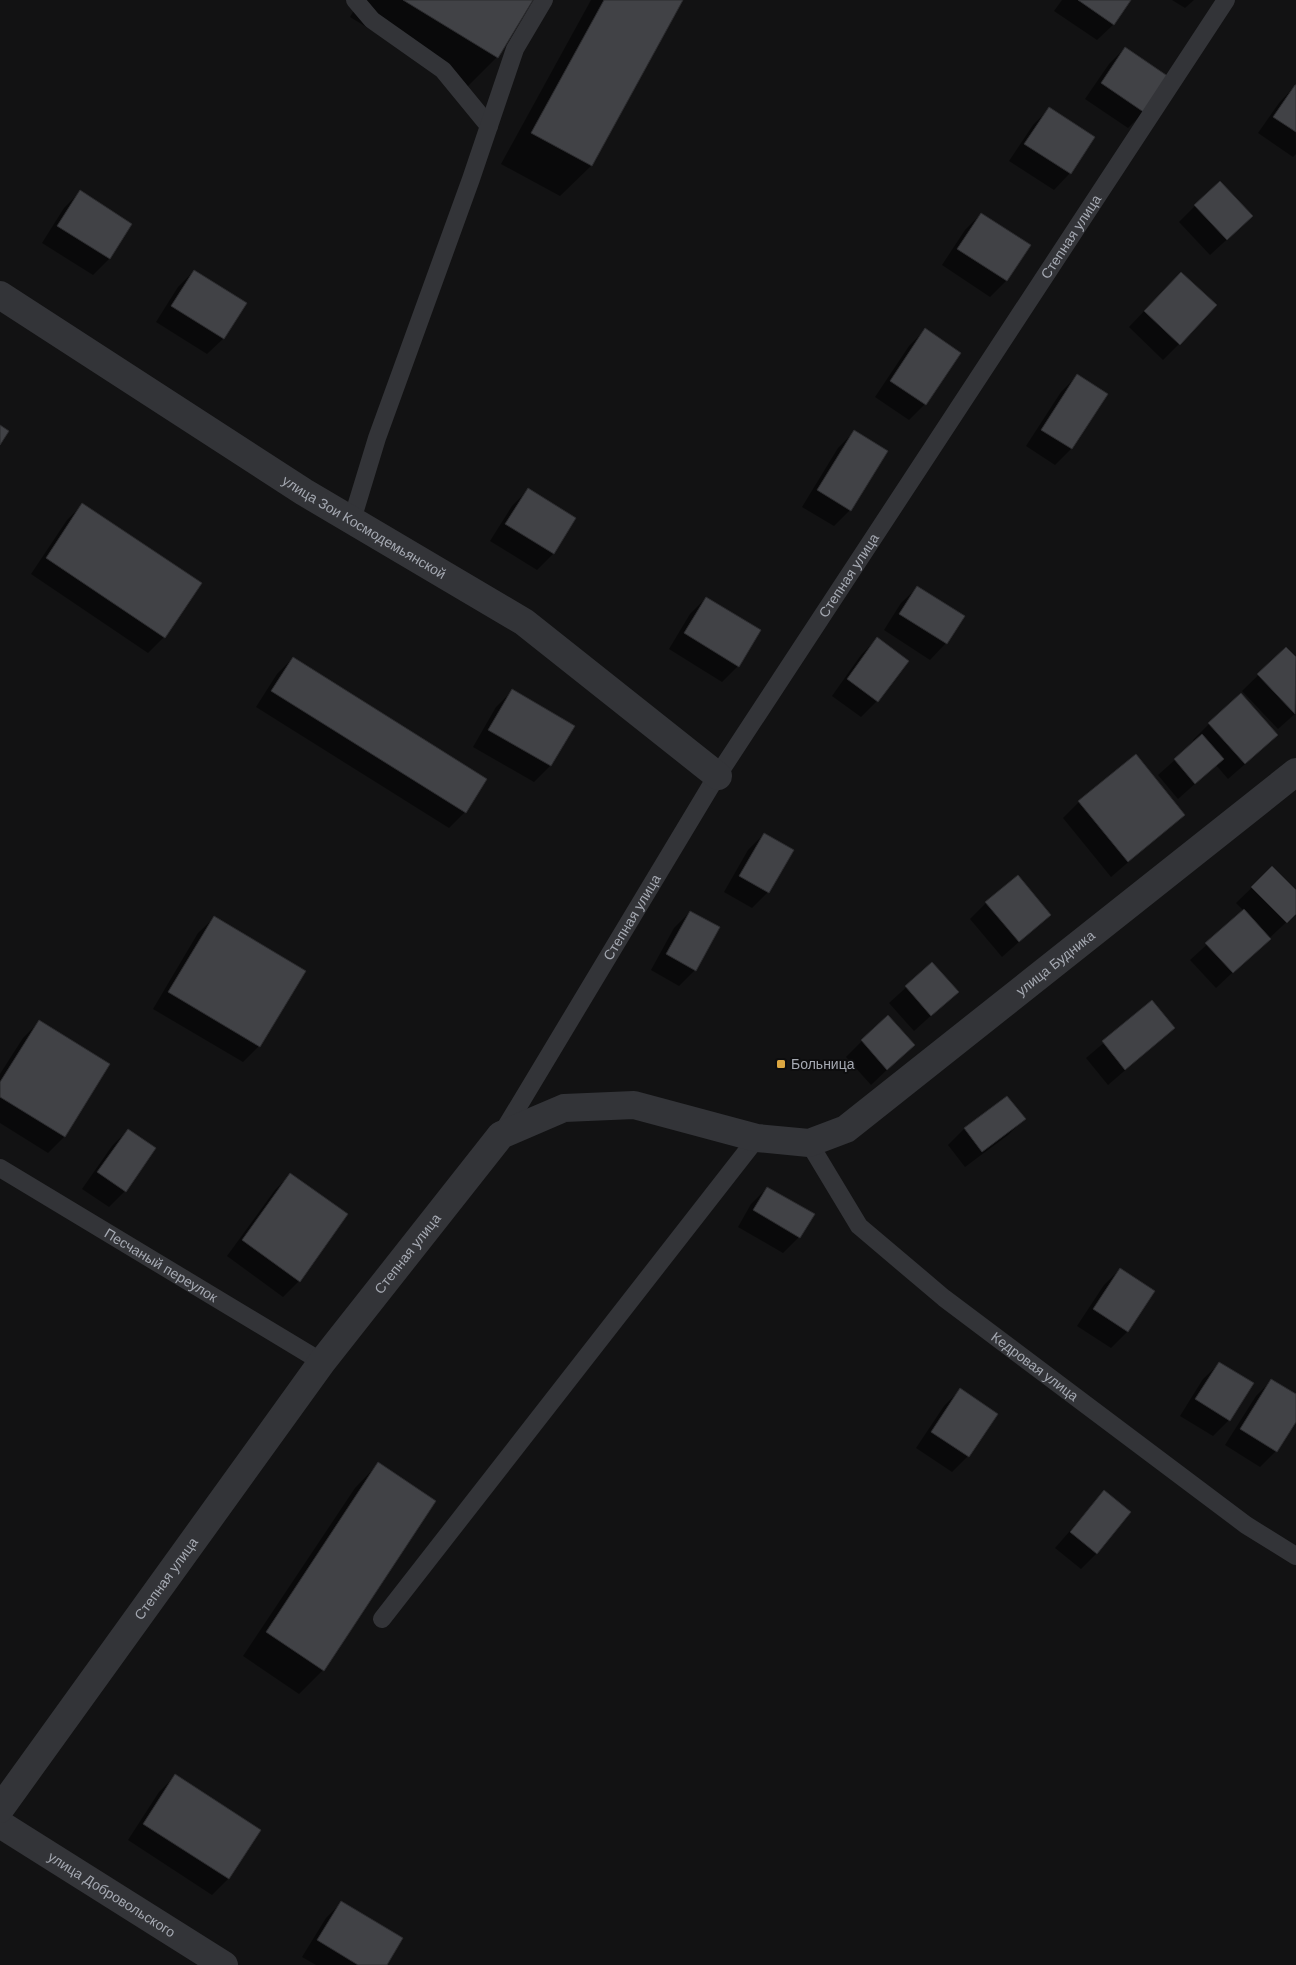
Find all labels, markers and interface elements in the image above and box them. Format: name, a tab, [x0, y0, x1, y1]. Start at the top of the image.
street label: Степная улица	[1037, 191, 1104, 282]
street label: улица Зои Космодемьянской	[279, 472, 449, 582]
street label: Степная улица	[815, 530, 882, 620]
street label: Степная улица	[600, 871, 664, 963]
street label: улица Будника	[1013, 927, 1098, 999]
place label: Больница	[791, 1056, 855, 1072]
marker: Больница	[775, 1058, 787, 1070]
street label: Степная улица	[371, 1210, 444, 1297]
street label: Песчаный переулок	[102, 1225, 221, 1306]
street label: Кедровая улица	[988, 1329, 1082, 1404]
street label: Степная улица	[131, 1534, 201, 1623]
street label: улица Добровольского	[45, 1848, 179, 1940]

